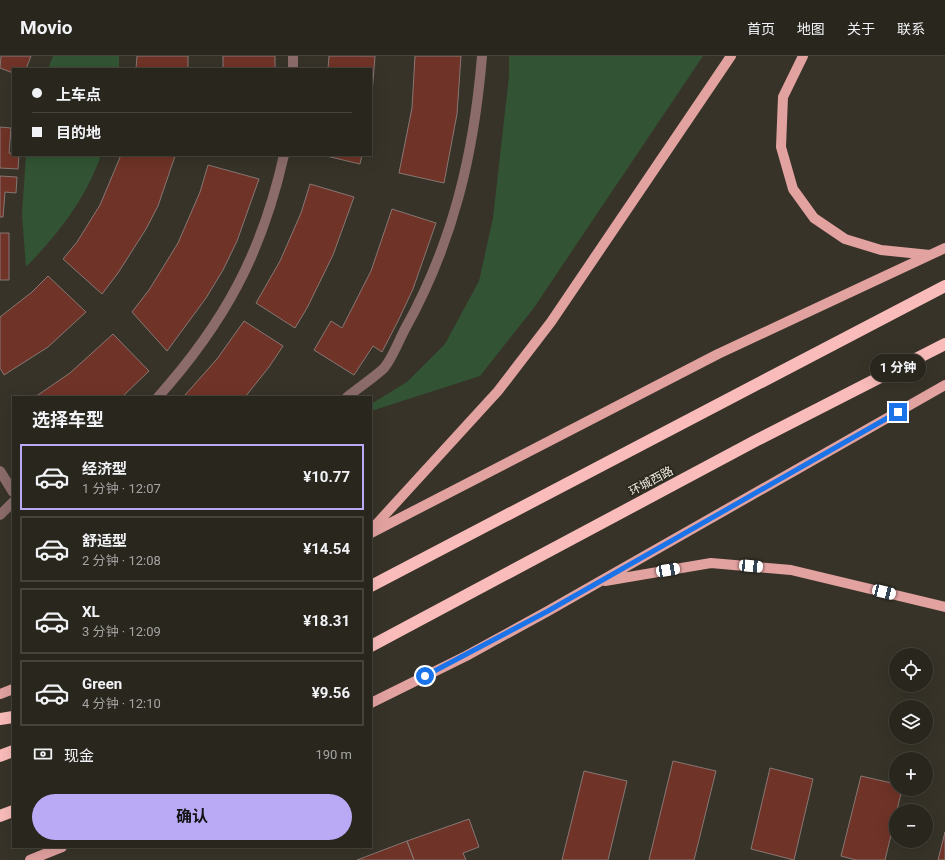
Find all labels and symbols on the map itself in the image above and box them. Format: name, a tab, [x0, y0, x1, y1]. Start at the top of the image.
callout: 1 分钟	[870, 354, 926, 382]
route end	[889, 403, 907, 421]
street label: 环城西路	[627, 464, 675, 498]
car	[739, 559, 763, 573]
car	[655, 562, 681, 578]
car	[871, 583, 897, 601]
route start	[416, 667, 434, 685]

